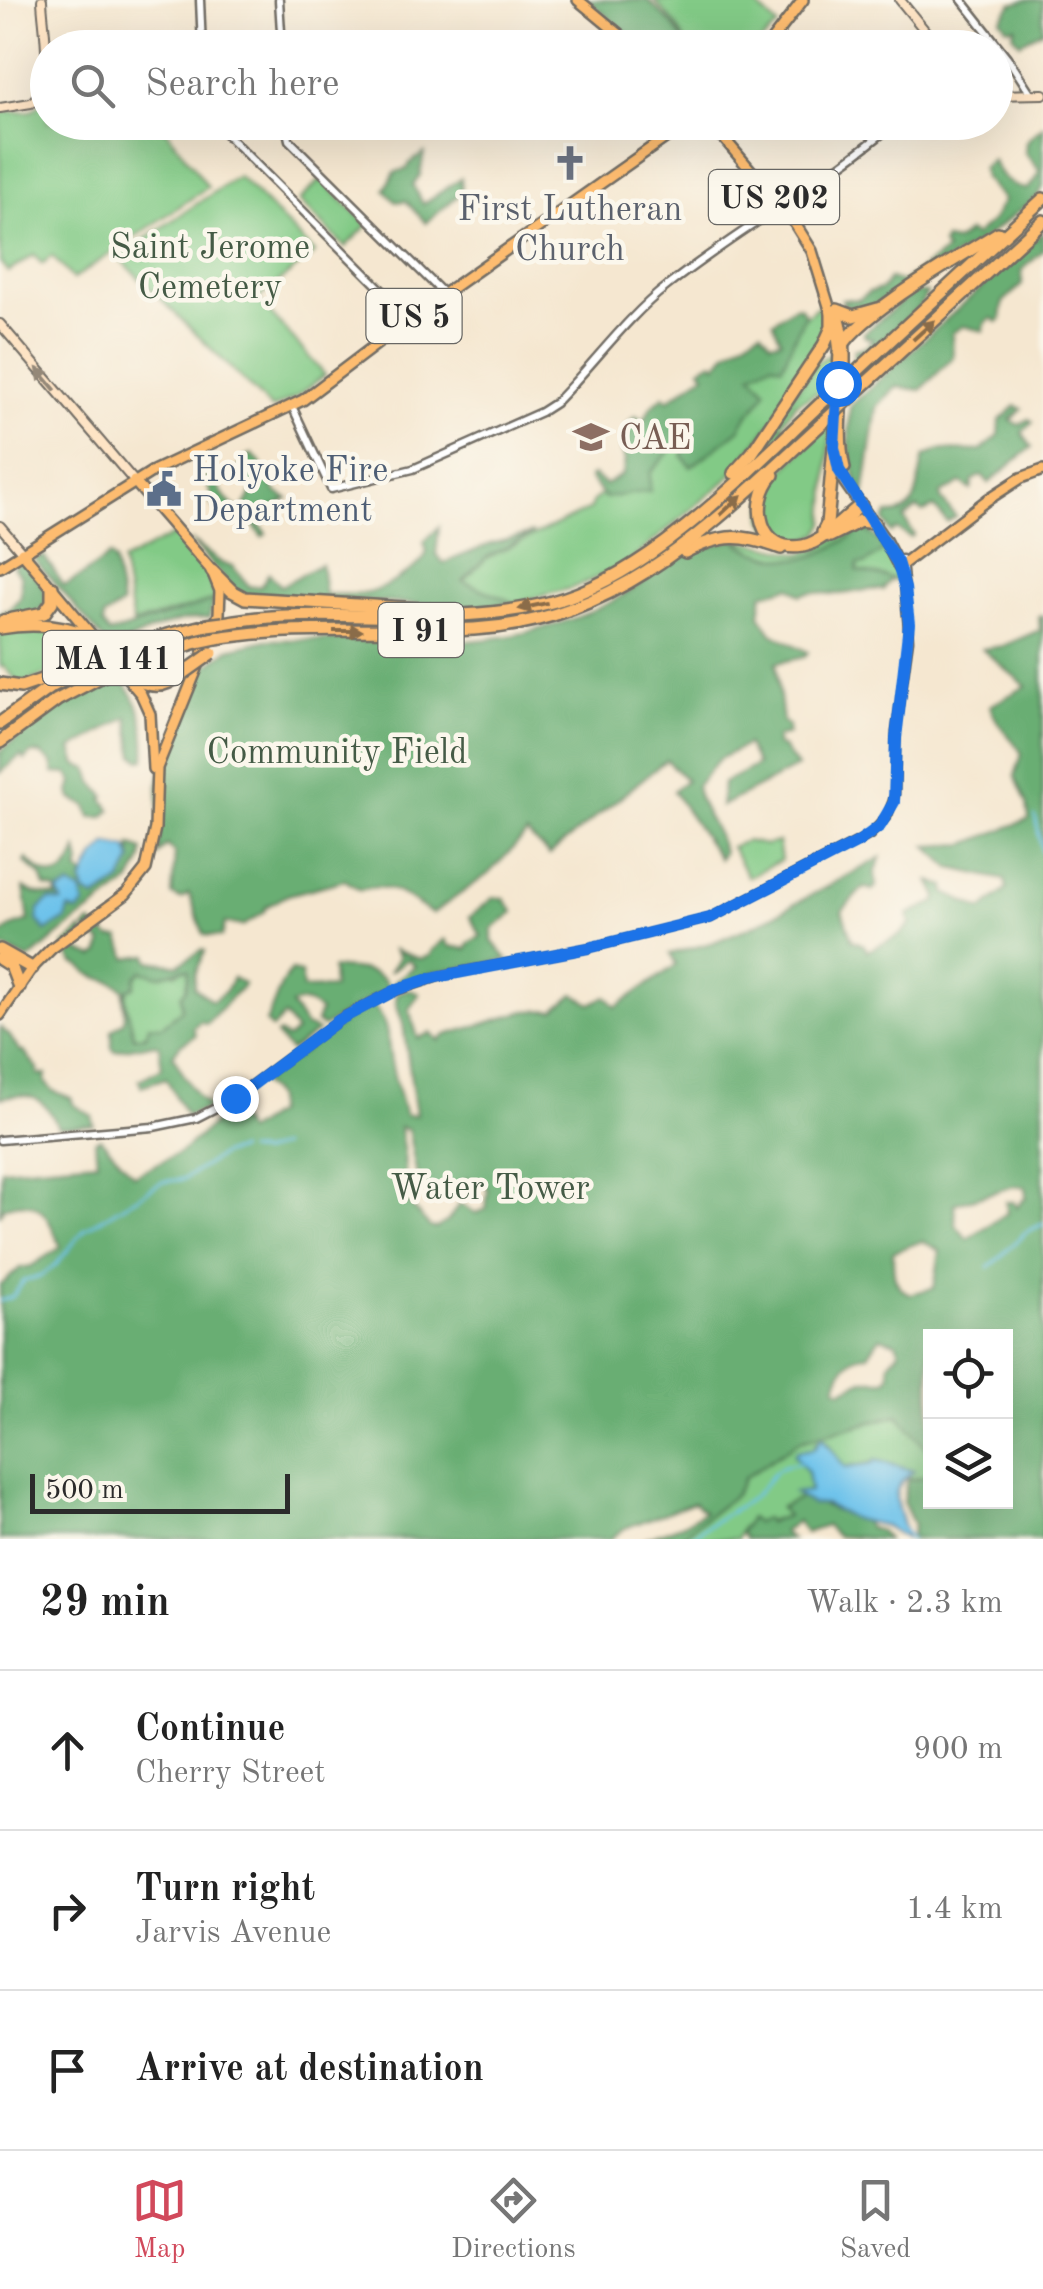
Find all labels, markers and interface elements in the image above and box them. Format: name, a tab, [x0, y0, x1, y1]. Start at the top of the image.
search box	[30, 30, 1013, 140]
icon: search	[65, 58, 120, 113]
text: Search here	[145, 66, 340, 104]
church icon: First Lutheran Church	[551, 144, 589, 182]
road number: US 202	[709, 170, 839, 224]
place label: First Lutheran Church	[458, 193, 682, 268]
park label: Saint Jerome Cemetery	[110, 231, 310, 306]
road number: US 5	[366, 289, 462, 343]
one-way arrow	[912, 319, 936, 342]
route start	[816, 361, 862, 407]
one-way arrow	[36, 366, 58, 391]
school or university icon: CAE	[572, 418, 610, 456]
place label: CAE	[619, 422, 692, 457]
place label: Holyoke Fire Department	[192, 454, 388, 529]
public building icon: Holyoke Fire Department	[145, 470, 183, 508]
one-way arrow	[718, 495, 743, 517]
one-way arrow	[518, 598, 549, 614]
road number: I 91	[378, 603, 464, 657]
one-way arrow	[333, 623, 365, 639]
road number: MA 141	[43, 631, 183, 685]
park label: Community Field	[207, 736, 467, 771]
route end	[213, 1076, 259, 1122]
park label: Water Tower	[390, 1172, 590, 1207]
map controls	[923, 1329, 1013, 1509]
button: locate	[923, 1329, 1013, 1419]
button: layers	[923, 1419, 1013, 1509]
scale bar	[30, 1469, 290, 1514]
text: 500 m	[45, 1477, 124, 1505]
text: 29 min	[40, 1583, 170, 1625]
text: Walk · 2.3 km	[806, 1588, 1003, 1620]
text: Continue	[135, 1711, 285, 1749]
icon: ahead	[40, 1723, 95, 1778]
text: 900 m	[913, 1734, 1003, 1766]
text: Cherry Street	[135, 1758, 326, 1790]
text: Turn right	[135, 1871, 315, 1909]
icon: right	[40, 1883, 95, 1938]
text: 1.4 km	[906, 1894, 1003, 1926]
text: Jarvis Avenue	[135, 1918, 331, 1950]
icon: arrive	[40, 2043, 95, 2098]
text: Arrive at destination	[135, 2051, 484, 2089]
tab: Map	[132, 2173, 187, 2268]
tab: Directions	[451, 2173, 576, 2268]
tab: Saved	[840, 2173, 911, 2268]

